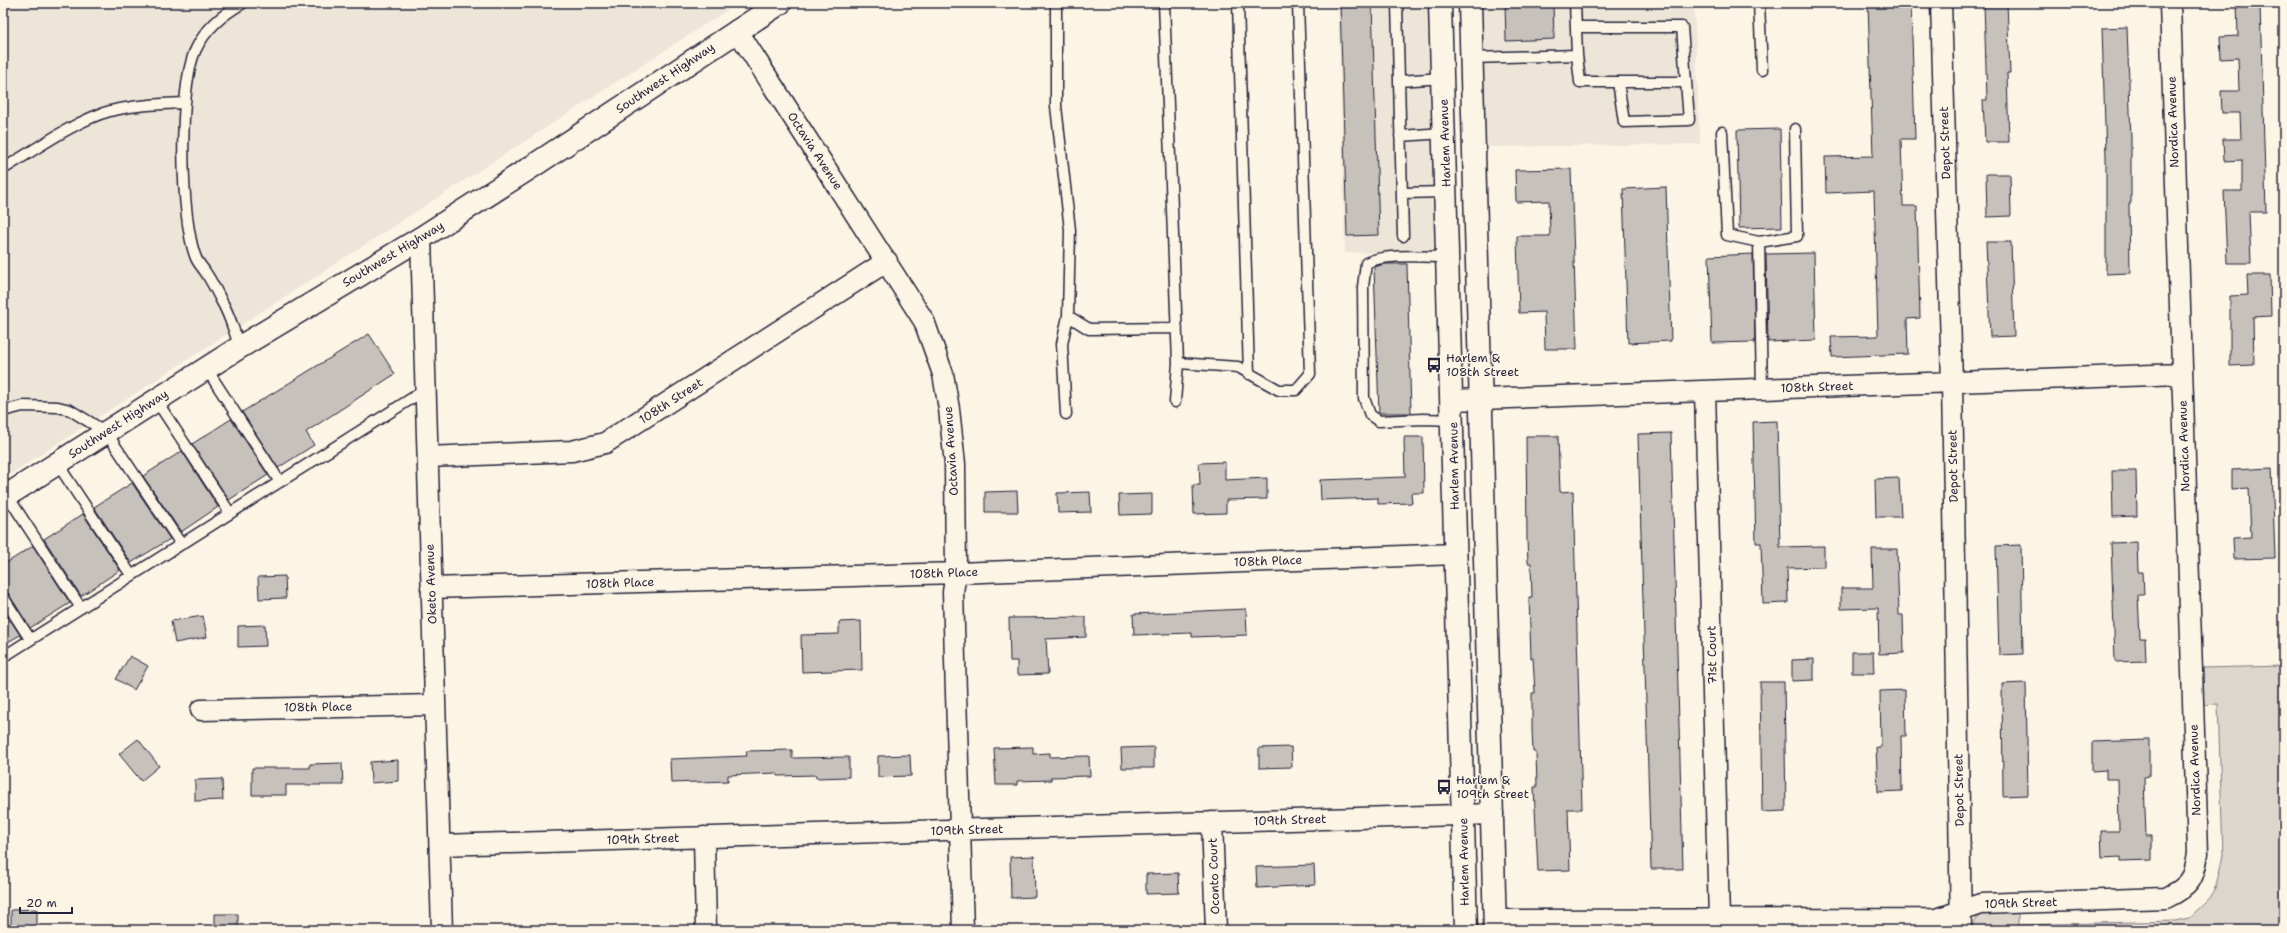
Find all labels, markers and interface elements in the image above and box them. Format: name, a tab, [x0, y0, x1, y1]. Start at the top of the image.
street label: Southwest Highway	[613, 39, 718, 117]
street label: Nordica Avenue	[2163, 76, 2183, 168]
street label: Harlem Avenue	[1435, 98, 1455, 187]
street label: Depot Street	[1936, 106, 1954, 180]
street label: Octavia Avenue	[784, 109, 846, 193]
street label: Southwest Highway	[339, 217, 447, 291]
place label: Harlem & 108th Street	[1446, 350, 1519, 380]
bus stop icon: Harlem & 108th Street	[1425, 356, 1443, 374]
street label: 108th Street	[636, 374, 706, 428]
street label: 108th Street	[1780, 378, 1854, 396]
street label: Southwest Highway	[65, 386, 171, 462]
street label: Nordica Avenue	[2174, 400, 2194, 492]
street label: Octavia Avenue	[940, 405, 962, 496]
street label: Harlem Avenue	[1445, 422, 1463, 510]
street label: Depot Street	[1944, 429, 1962, 503]
street label: Oketo Avenue	[422, 543, 440, 624]
street label: 108th Place	[1234, 552, 1303, 570]
street label: 108th Place	[910, 564, 979, 582]
street label: 108th Place	[586, 574, 655, 592]
street label: 71st Court	[1703, 625, 1721, 685]
street label: 108th Place	[284, 698, 353, 716]
street label: Nordica Avenue	[2185, 724, 2205, 816]
street label: Depot Street	[1950, 753, 1968, 827]
place label: Harlem & 109th Street	[1456, 772, 1529, 802]
bus stop icon: Harlem & 109th Street	[1435, 778, 1453, 796]
street label: 109th Street	[1253, 811, 1327, 829]
street label: Harlem Avenue	[1455, 818, 1473, 906]
street label: 109th Street	[930, 821, 1004, 839]
street label: 109th Street	[606, 830, 680, 848]
street label: Oconto Court	[1205, 837, 1223, 915]
scale bar	[20, 889, 72, 915]
street label: 109th Street	[1984, 894, 2058, 912]
text: 20 m	[26, 895, 57, 911]

